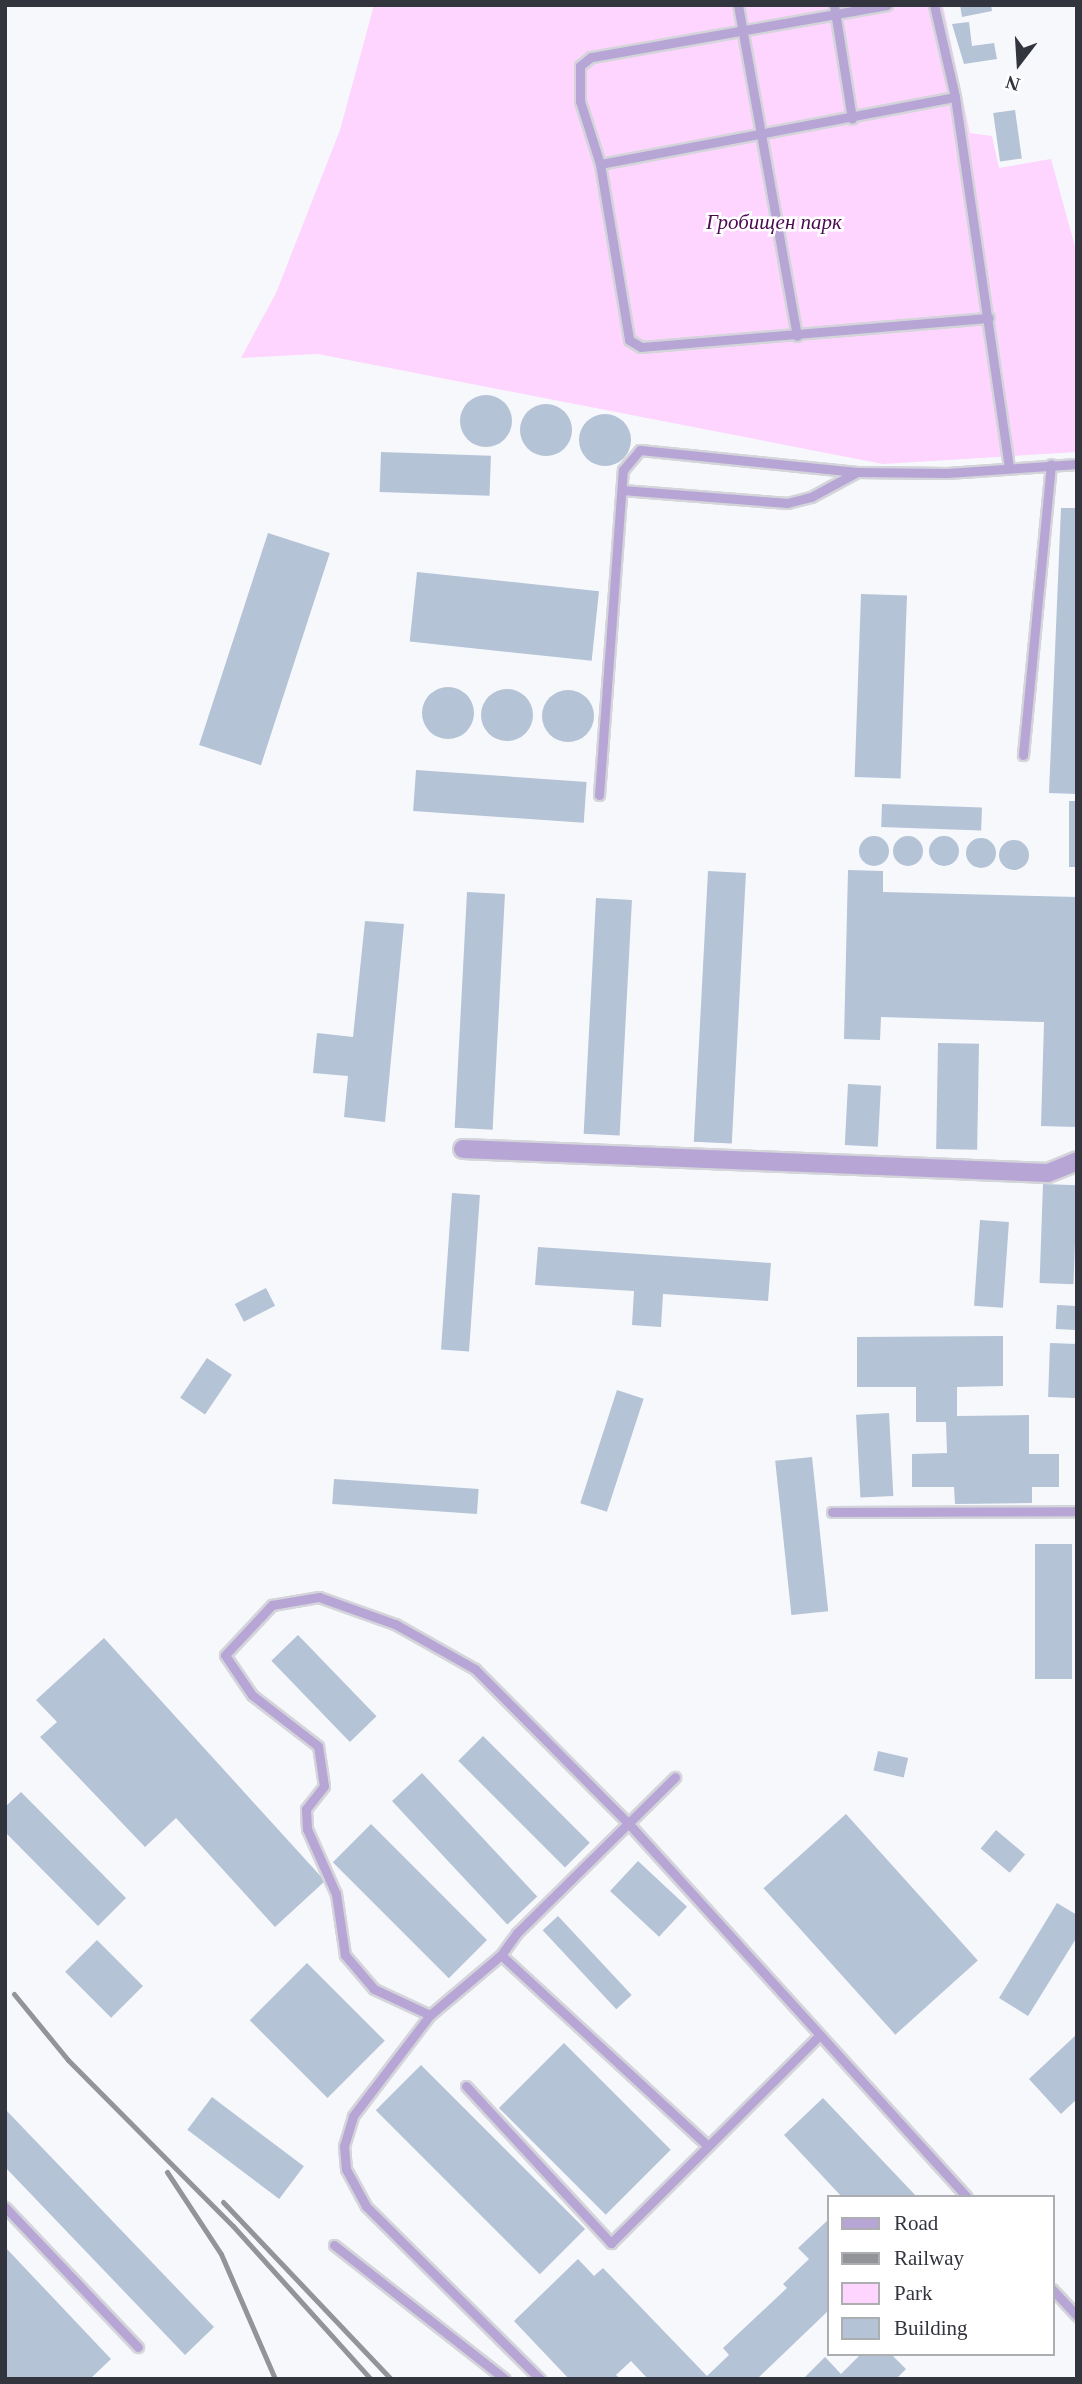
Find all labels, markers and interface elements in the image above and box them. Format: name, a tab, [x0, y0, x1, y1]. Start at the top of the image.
north arrow	[984, 28, 1054, 98]
text: N	[1003, 72, 1022, 96]
park label: Гробищен парк	[706, 209, 842, 235]
legend	[827, 2195, 1054, 2356]
text: Road	[894, 2211, 938, 2235]
text: Railway	[894, 2246, 964, 2270]
text: Park	[894, 2281, 933, 2305]
text: Building	[894, 2316, 968, 2340]

